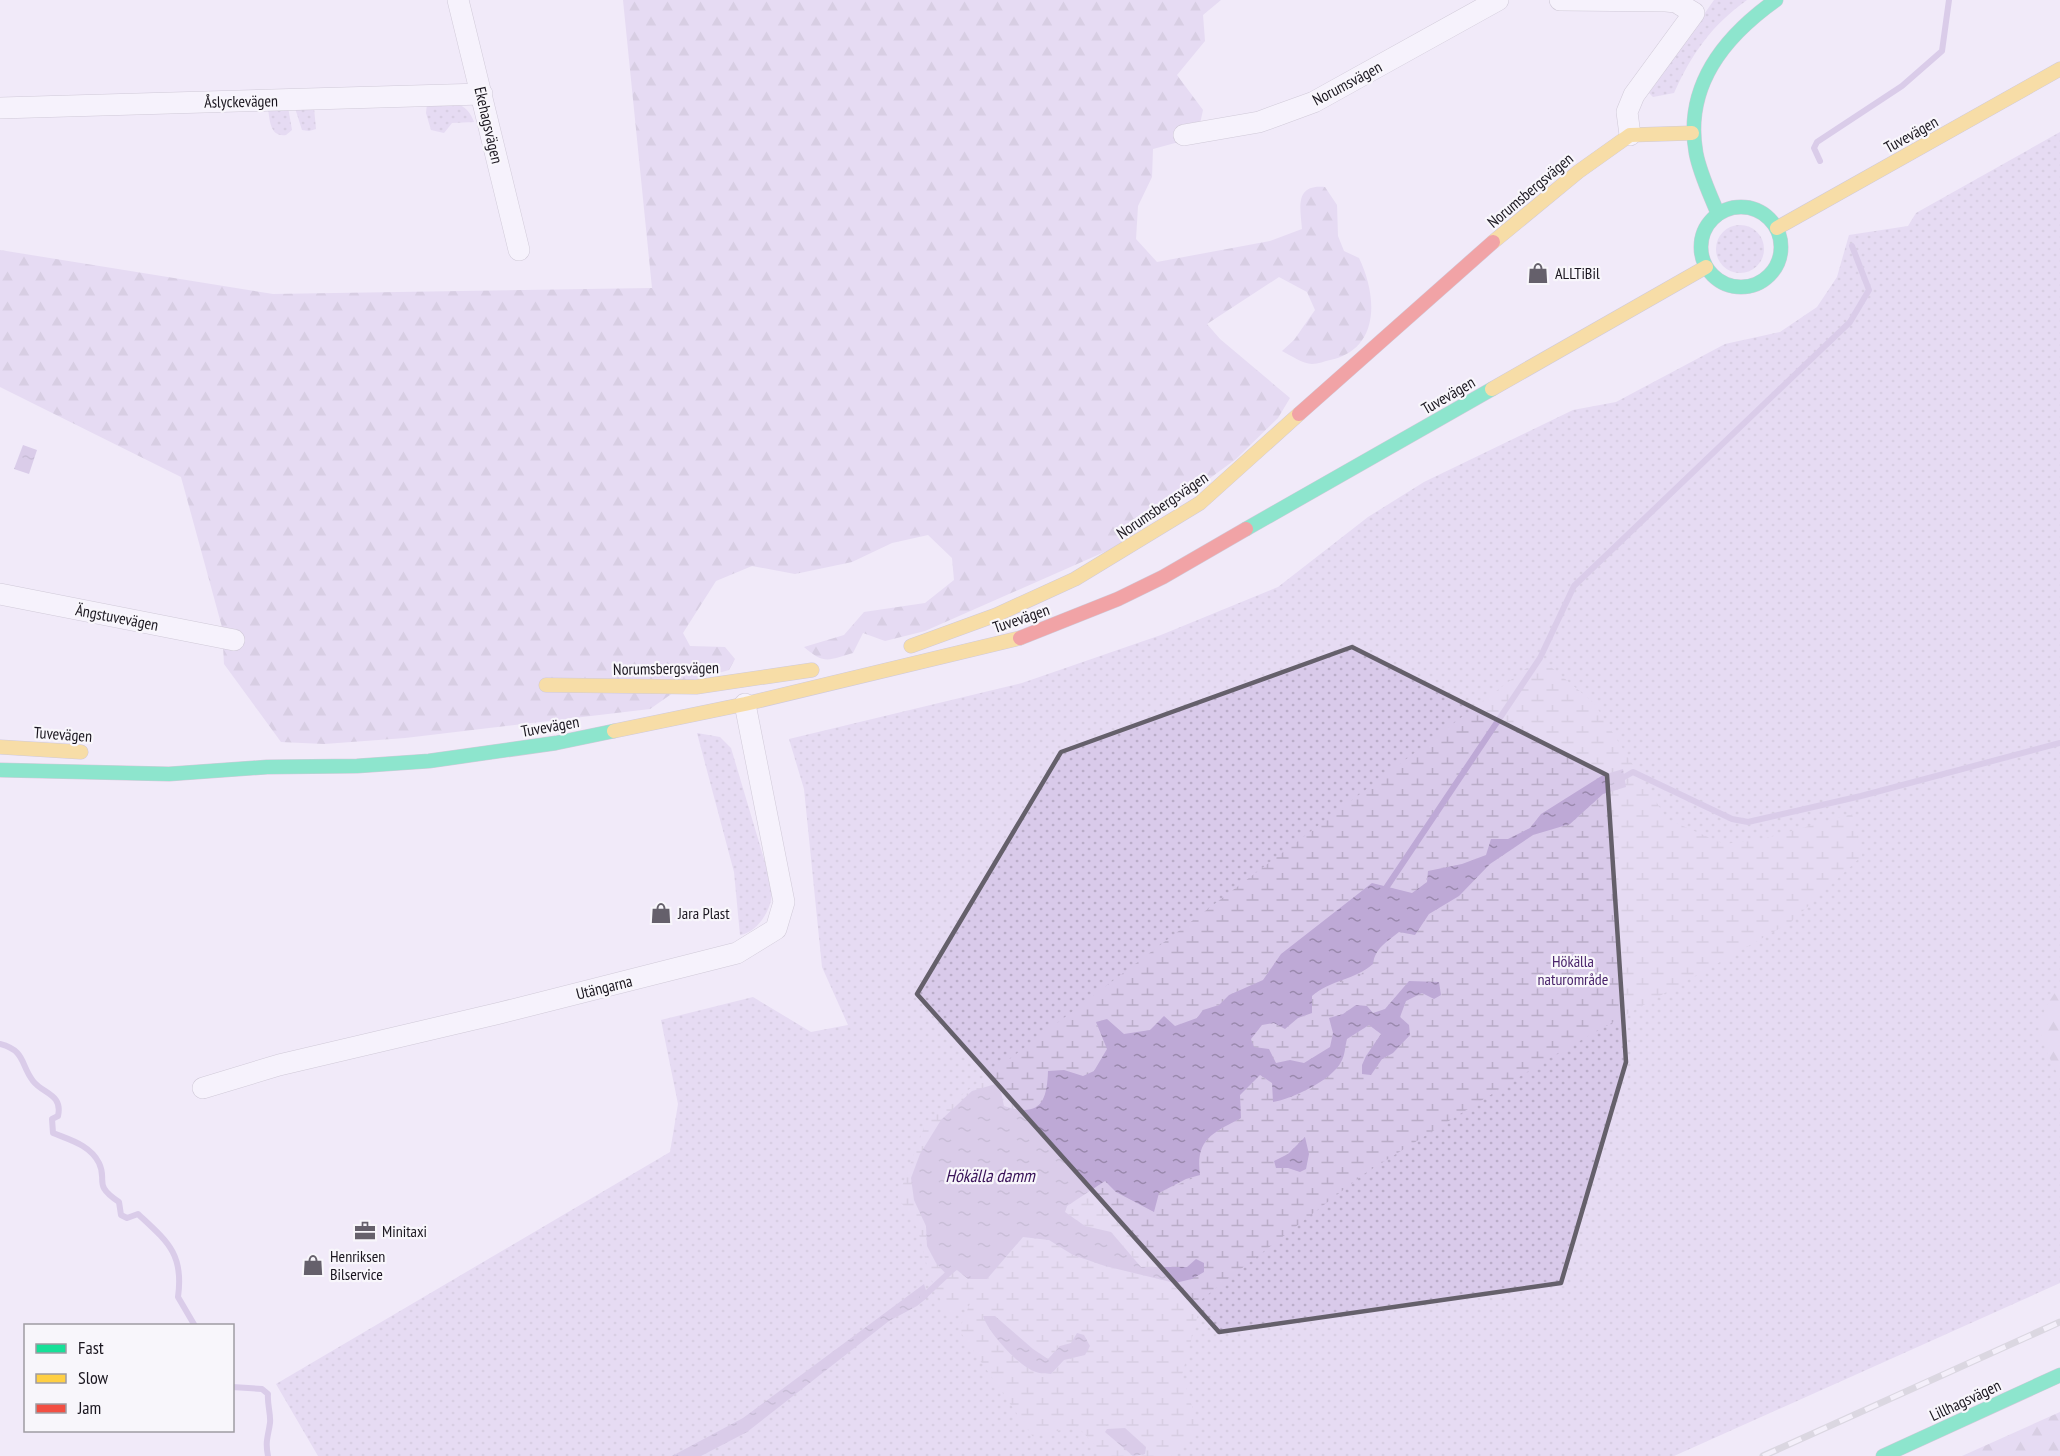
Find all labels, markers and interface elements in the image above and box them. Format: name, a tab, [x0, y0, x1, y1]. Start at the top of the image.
street label: Norumsvägen	[1309, 56, 1385, 110]
street label: Ekehagsvägen	[470, 85, 508, 165]
street label: Åslyckevägen	[204, 90, 278, 112]
street label: Tuvevägen	[1881, 111, 1941, 157]
street label: Norumsbergsvägen	[1483, 148, 1577, 232]
shop icon: ALLTiBil	[1526, 261, 1550, 285]
place label: ALLTiBil	[1555, 263, 1600, 283]
street label: Tuvevägen	[1418, 372, 1478, 418]
street label: Norumsbergsvägen	[1112, 467, 1212, 543]
street label: Ängstuvevägen	[74, 599, 160, 635]
street label: Tuvevägen	[990, 599, 1052, 637]
street label: Norumsbergsvägen	[613, 657, 719, 679]
street label: Tuvevägen	[519, 711, 581, 741]
street label: Tuvevägen	[33, 722, 93, 746]
shop icon: Jara Plast	[649, 901, 673, 925]
place label: Jara Plast	[677, 903, 730, 923]
park label: Hökälla naturområde	[1538, 951, 1608, 989]
street label: Utängarna	[574, 970, 634, 1004]
water label: Hökälla damm	[945, 1164, 1036, 1187]
office icon: Minitaxi	[353, 1219, 377, 1243]
place label: Minitaxi	[382, 1221, 427, 1241]
place label: Henriksen Bilservice	[330, 1246, 385, 1284]
shop icon: Henriksen Bilservice	[301, 1253, 325, 1277]
legend	[24, 1324, 234, 1432]
text: Fast	[78, 1336, 104, 1359]
text: Slow	[78, 1366, 109, 1389]
street label: Lillhagsvägen	[1926, 1375, 2004, 1425]
text: Jam	[77, 1396, 101, 1419]

